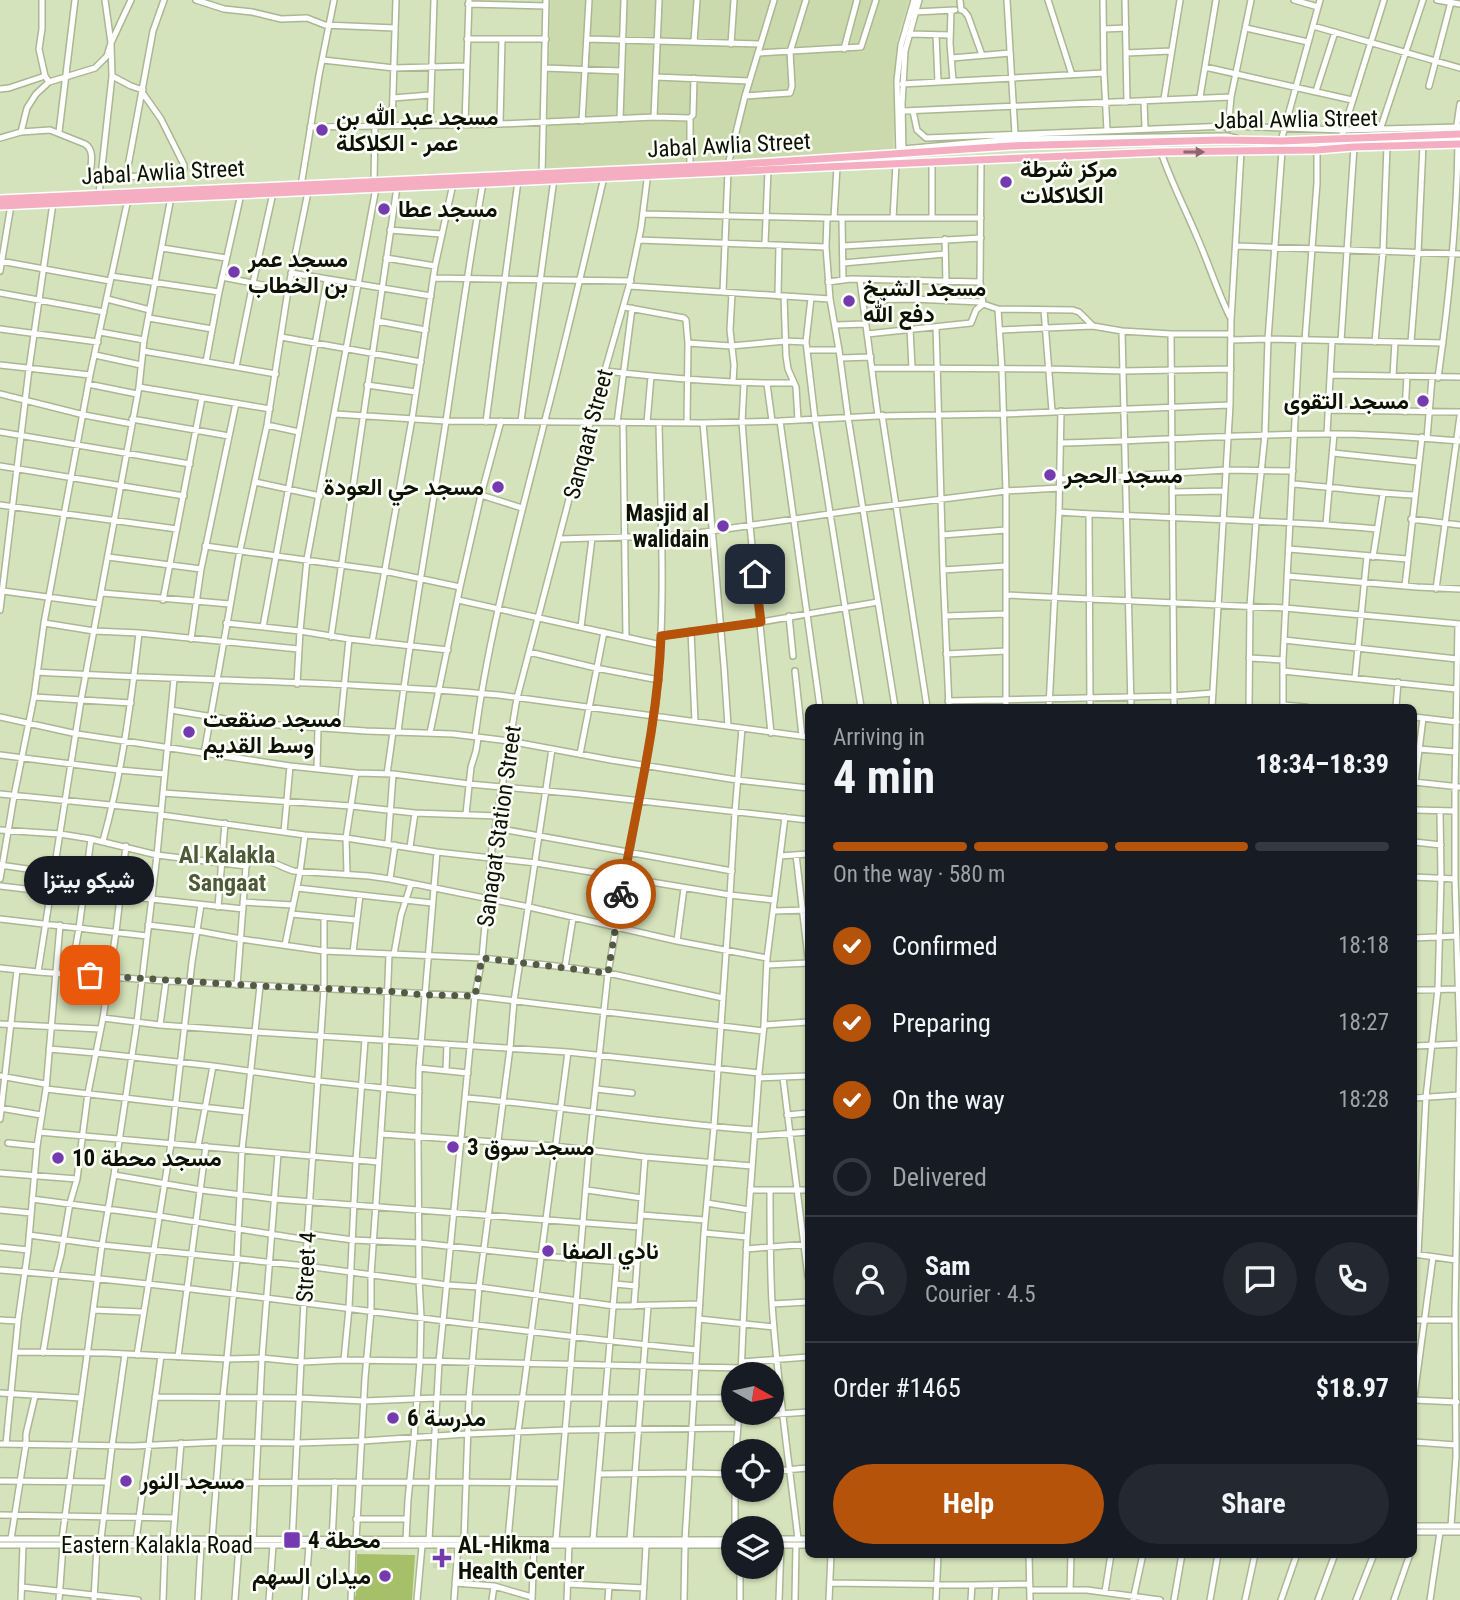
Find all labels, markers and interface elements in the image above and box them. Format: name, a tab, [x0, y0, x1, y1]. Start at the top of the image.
place label: مسجد عبد الله بن عمر - الكلاكلة	[336, 103, 499, 158]
street label: Jabal Awlia Street	[1214, 105, 1378, 134]
marker: مسجد عبد الله بن عمر - الكلاكلة	[314, 122, 330, 138]
street label: Jabal Awlia Street	[647, 128, 811, 163]
one-way arrow	[1183, 146, 1205, 158]
street label: Jabal Awlia Street	[81, 155, 245, 190]
place label: مركز شرطة الكلاكلات	[1020, 156, 1117, 209]
marker: مركز شرطة الكلاكلات	[998, 174, 1014, 190]
place label: مسجد عطا	[398, 196, 497, 223]
marker: مسجد عطا	[376, 201, 392, 217]
place label: مسجد عمر بن الخطاب	[247, 246, 348, 299]
marker: مسجد عمر بن الخطاب	[226, 264, 242, 280]
place label: مسجد الشيخ دفع الله	[863, 275, 986, 330]
marker: مسجد الشيخ دفع الله	[841, 293, 857, 309]
street label: Sanqaat Street	[558, 366, 619, 502]
place label: مسجد التقوى	[1284, 388, 1409, 416]
marker: مسجد التقوى	[1415, 393, 1431, 409]
place label: مسجد الحجر	[1063, 462, 1183, 490]
marker: مسجد الحجر	[1042, 467, 1058, 483]
place label: مسجد حي العودة	[323, 474, 484, 507]
marker: مسجد حي العودة	[490, 479, 506, 495]
place label: Masjid al walidain	[626, 500, 709, 553]
marker: Masjid al walidain	[715, 518, 731, 534]
pin	[725, 544, 785, 604]
icon: home	[736, 555, 774, 593]
place label: مسجد صنقعت وسط القديم	[203, 706, 342, 760]
marker: مسجد صنقعت وسط القديم	[181, 724, 197, 740]
street label: Sanagat Station Street	[472, 724, 527, 929]
text: Arriving in	[833, 724, 925, 751]
text: 18:34–18:39	[1255, 749, 1389, 779]
text: 4 min	[833, 750, 935, 804]
district label: Al Kalakla Sangaat	[179, 841, 275, 897]
callout: شيكو بيتزا	[25, 856, 155, 905]
courier	[586, 859, 656, 929]
text: On the way · 580 m	[833, 861, 1005, 888]
text: شيكو بيتزا	[43, 867, 135, 894]
icon: bike	[602, 875, 640, 913]
icon: check	[833, 927, 871, 965]
text: Confirmed	[892, 931, 998, 961]
text: 18:18	[1338, 932, 1389, 959]
pin	[60, 945, 120, 1005]
icon: bag	[71, 956, 109, 994]
icon: check	[833, 1004, 871, 1042]
text: Preparing	[892, 1008, 991, 1038]
text: 18:27	[1338, 1009, 1389, 1036]
icon: check	[833, 1081, 871, 1119]
text: On the way	[892, 1085, 1005, 1115]
text: 18:28	[1338, 1086, 1389, 1113]
place label: مسجد سوق 3	[467, 1134, 594, 1162]
marker: مسجد سوق 3	[445, 1139, 461, 1155]
place label: مسجد محطة 10	[72, 1145, 222, 1172]
marker: مسجد محطة 10	[50, 1150, 66, 1166]
text: Delivered	[892, 1162, 987, 1192]
street label: Street 4	[291, 1231, 322, 1303]
place label: نادي الصفا	[562, 1238, 659, 1270]
button: person	[833, 1242, 907, 1316]
button: chat	[1223, 1242, 1297, 1316]
button: phone	[1315, 1242, 1389, 1316]
marker: نادي الصفا	[540, 1243, 556, 1259]
text: Sam	[925, 1251, 971, 1281]
text: Courier · 4.5	[925, 1281, 1036, 1308]
north arrow	[721, 1362, 784, 1424]
map controls	[721, 1362, 784, 1579]
text: Order #1465	[833, 1373, 961, 1403]
text: $18.97	[1316, 1373, 1389, 1403]
place label: مدرسة 6	[407, 1405, 486, 1433]
marker: مدرسة 6	[385, 1410, 401, 1426]
button: locate	[721, 1439, 784, 1502]
button: Help	[833, 1464, 1104, 1544]
button: Share	[1118, 1464, 1389, 1544]
place label: مسجد النور	[139, 1468, 245, 1496]
marker: مسجد النور	[118, 1473, 134, 1489]
button: layers	[721, 1516, 784, 1579]
place label: محطة 4	[308, 1527, 381, 1554]
marker: محطة 4	[282, 1530, 302, 1550]
street label: Eastern Kalakla Road	[61, 1532, 253, 1559]
place label: AL-Hikma Health Center	[458, 1532, 585, 1585]
marker: AL-Hikma Health Center	[432, 1548, 452, 1568]
place label: ميدان السهم	[252, 1563, 371, 1591]
marker: ميدان السهم	[377, 1568, 393, 1584]

